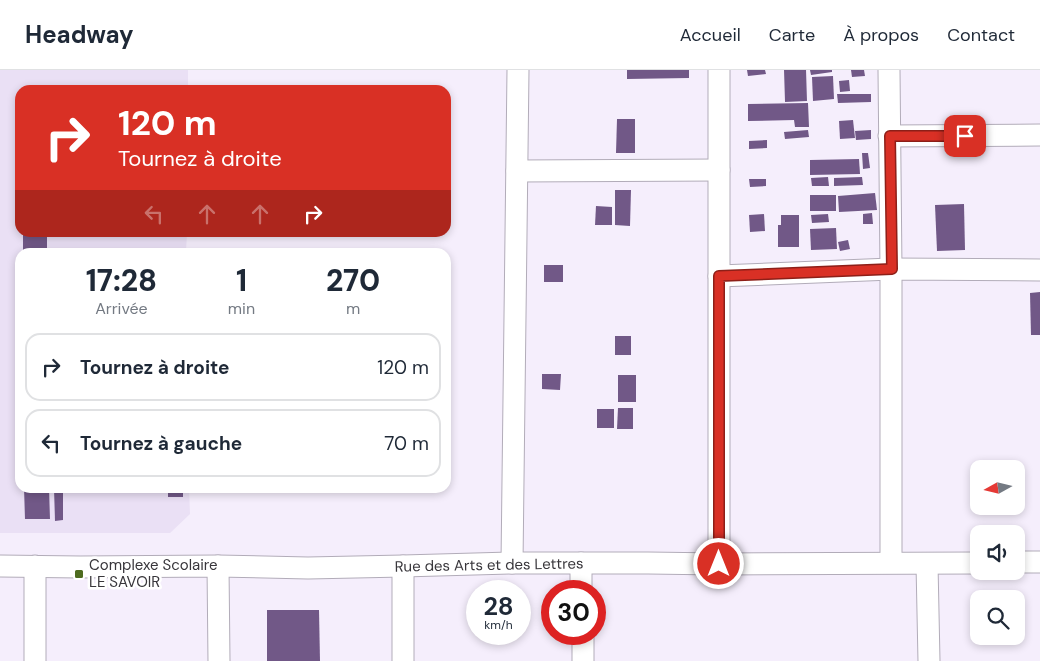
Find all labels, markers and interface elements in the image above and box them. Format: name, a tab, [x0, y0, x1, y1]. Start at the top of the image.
text: Headway	[25, 19, 134, 50]
text: Accueil	[680, 23, 741, 47]
text: Carte	[769, 23, 815, 47]
text: À propos	[843, 23, 919, 47]
text: Contact	[947, 23, 1015, 47]
text: 120 m	[118, 100, 217, 146]
icon: right	[35, 105, 100, 170]
pin	[944, 115, 986, 157]
icon: arrive	[951, 122, 979, 150]
text: Tournez à droite	[118, 144, 282, 173]
icon: left	[140, 200, 168, 228]
icon: ahead	[193, 200, 221, 228]
icon: ahead	[246, 200, 274, 228]
icon: right	[299, 200, 327, 228]
text: 17:28	[86, 261, 157, 300]
text: 1	[236, 261, 247, 300]
text: 270	[326, 261, 380, 300]
text: Arrivée	[95, 298, 148, 319]
text: min	[228, 298, 255, 319]
text: m	[346, 298, 360, 319]
icon: right	[37, 353, 65, 381]
text: Tournez à droite	[80, 355, 230, 380]
text: 120 m	[377, 355, 429, 380]
icon: left	[37, 429, 65, 457]
text: Tournez à gauche	[80, 431, 242, 456]
text: 70 m	[384, 431, 429, 456]
north arrow	[970, 460, 1025, 515]
map controls	[970, 460, 1025, 645]
button: sound	[970, 525, 1025, 580]
position arrow	[692, 537, 744, 589]
street label: Rue des Arts et des Lettres	[394, 553, 584, 577]
place label: Complexe Scolaire LE SAVOIR	[89, 555, 218, 592]
marker: Complexe Scolaire LE SAVOIR	[73, 568, 85, 580]
speed limit sign: 30	[541, 580, 606, 645]
text: 28	[483, 590, 514, 623]
button: search	[970, 590, 1025, 645]
text: km/h	[484, 617, 513, 633]

